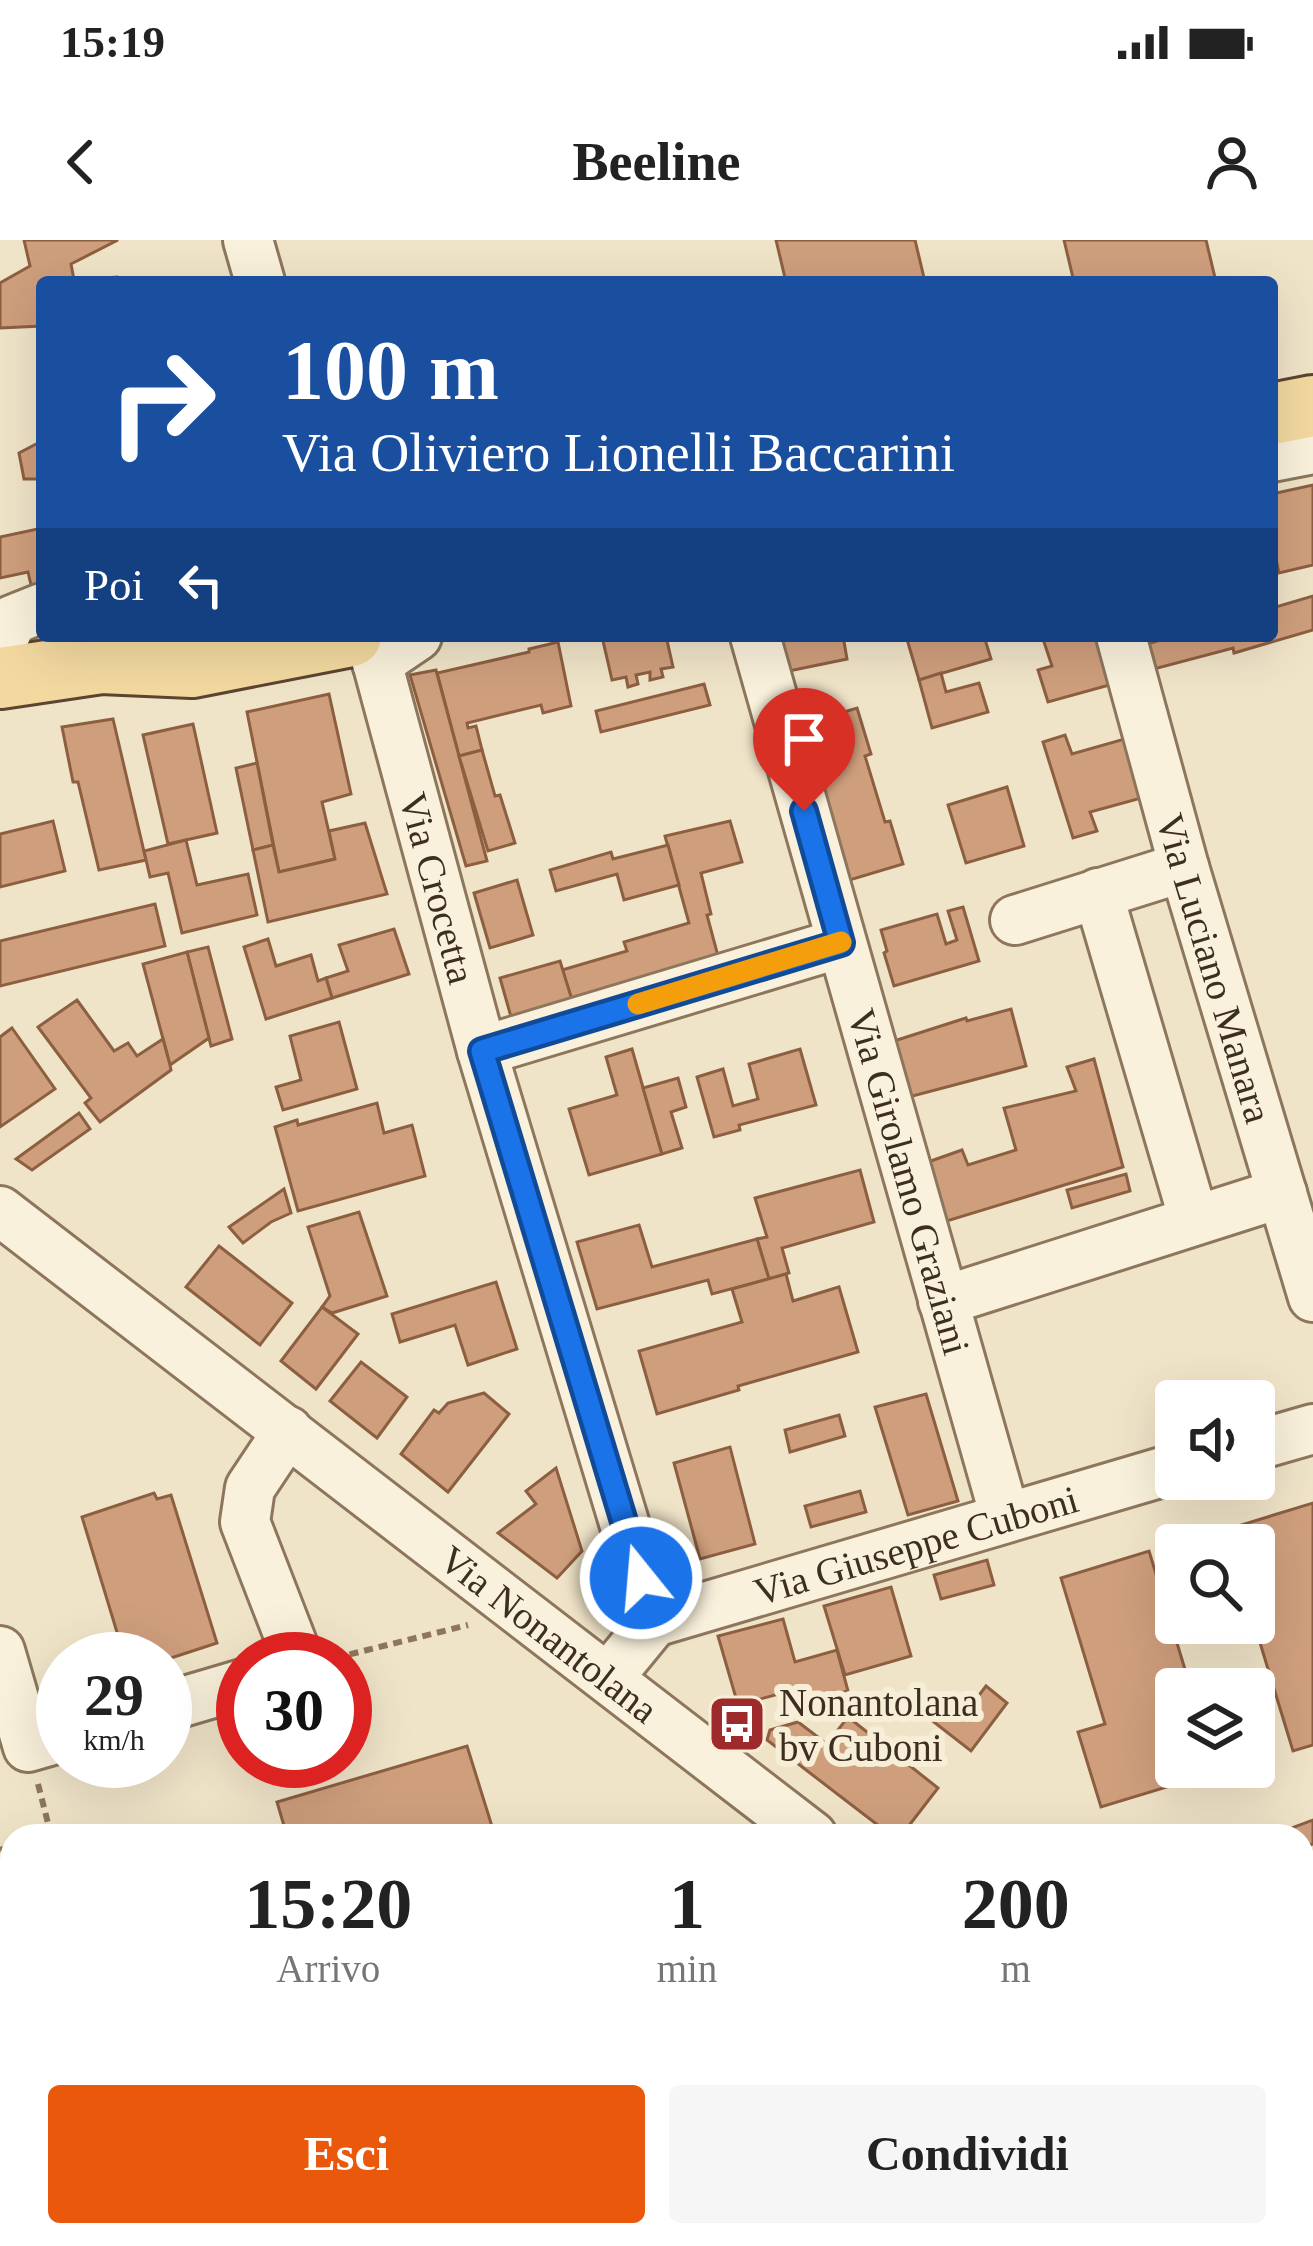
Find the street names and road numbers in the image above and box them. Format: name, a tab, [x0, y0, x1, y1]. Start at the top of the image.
street label: Via Crocetta	[391, 788, 484, 988]
street label: Via Luciano Manara	[1148, 809, 1280, 1128]
street label: Via Girolamo Graziani	[840, 1004, 979, 1359]
street label: Via Giuseppe Cuboni	[749, 1477, 1083, 1613]
street label: Via Nonantolana	[432, 1537, 666, 1731]

